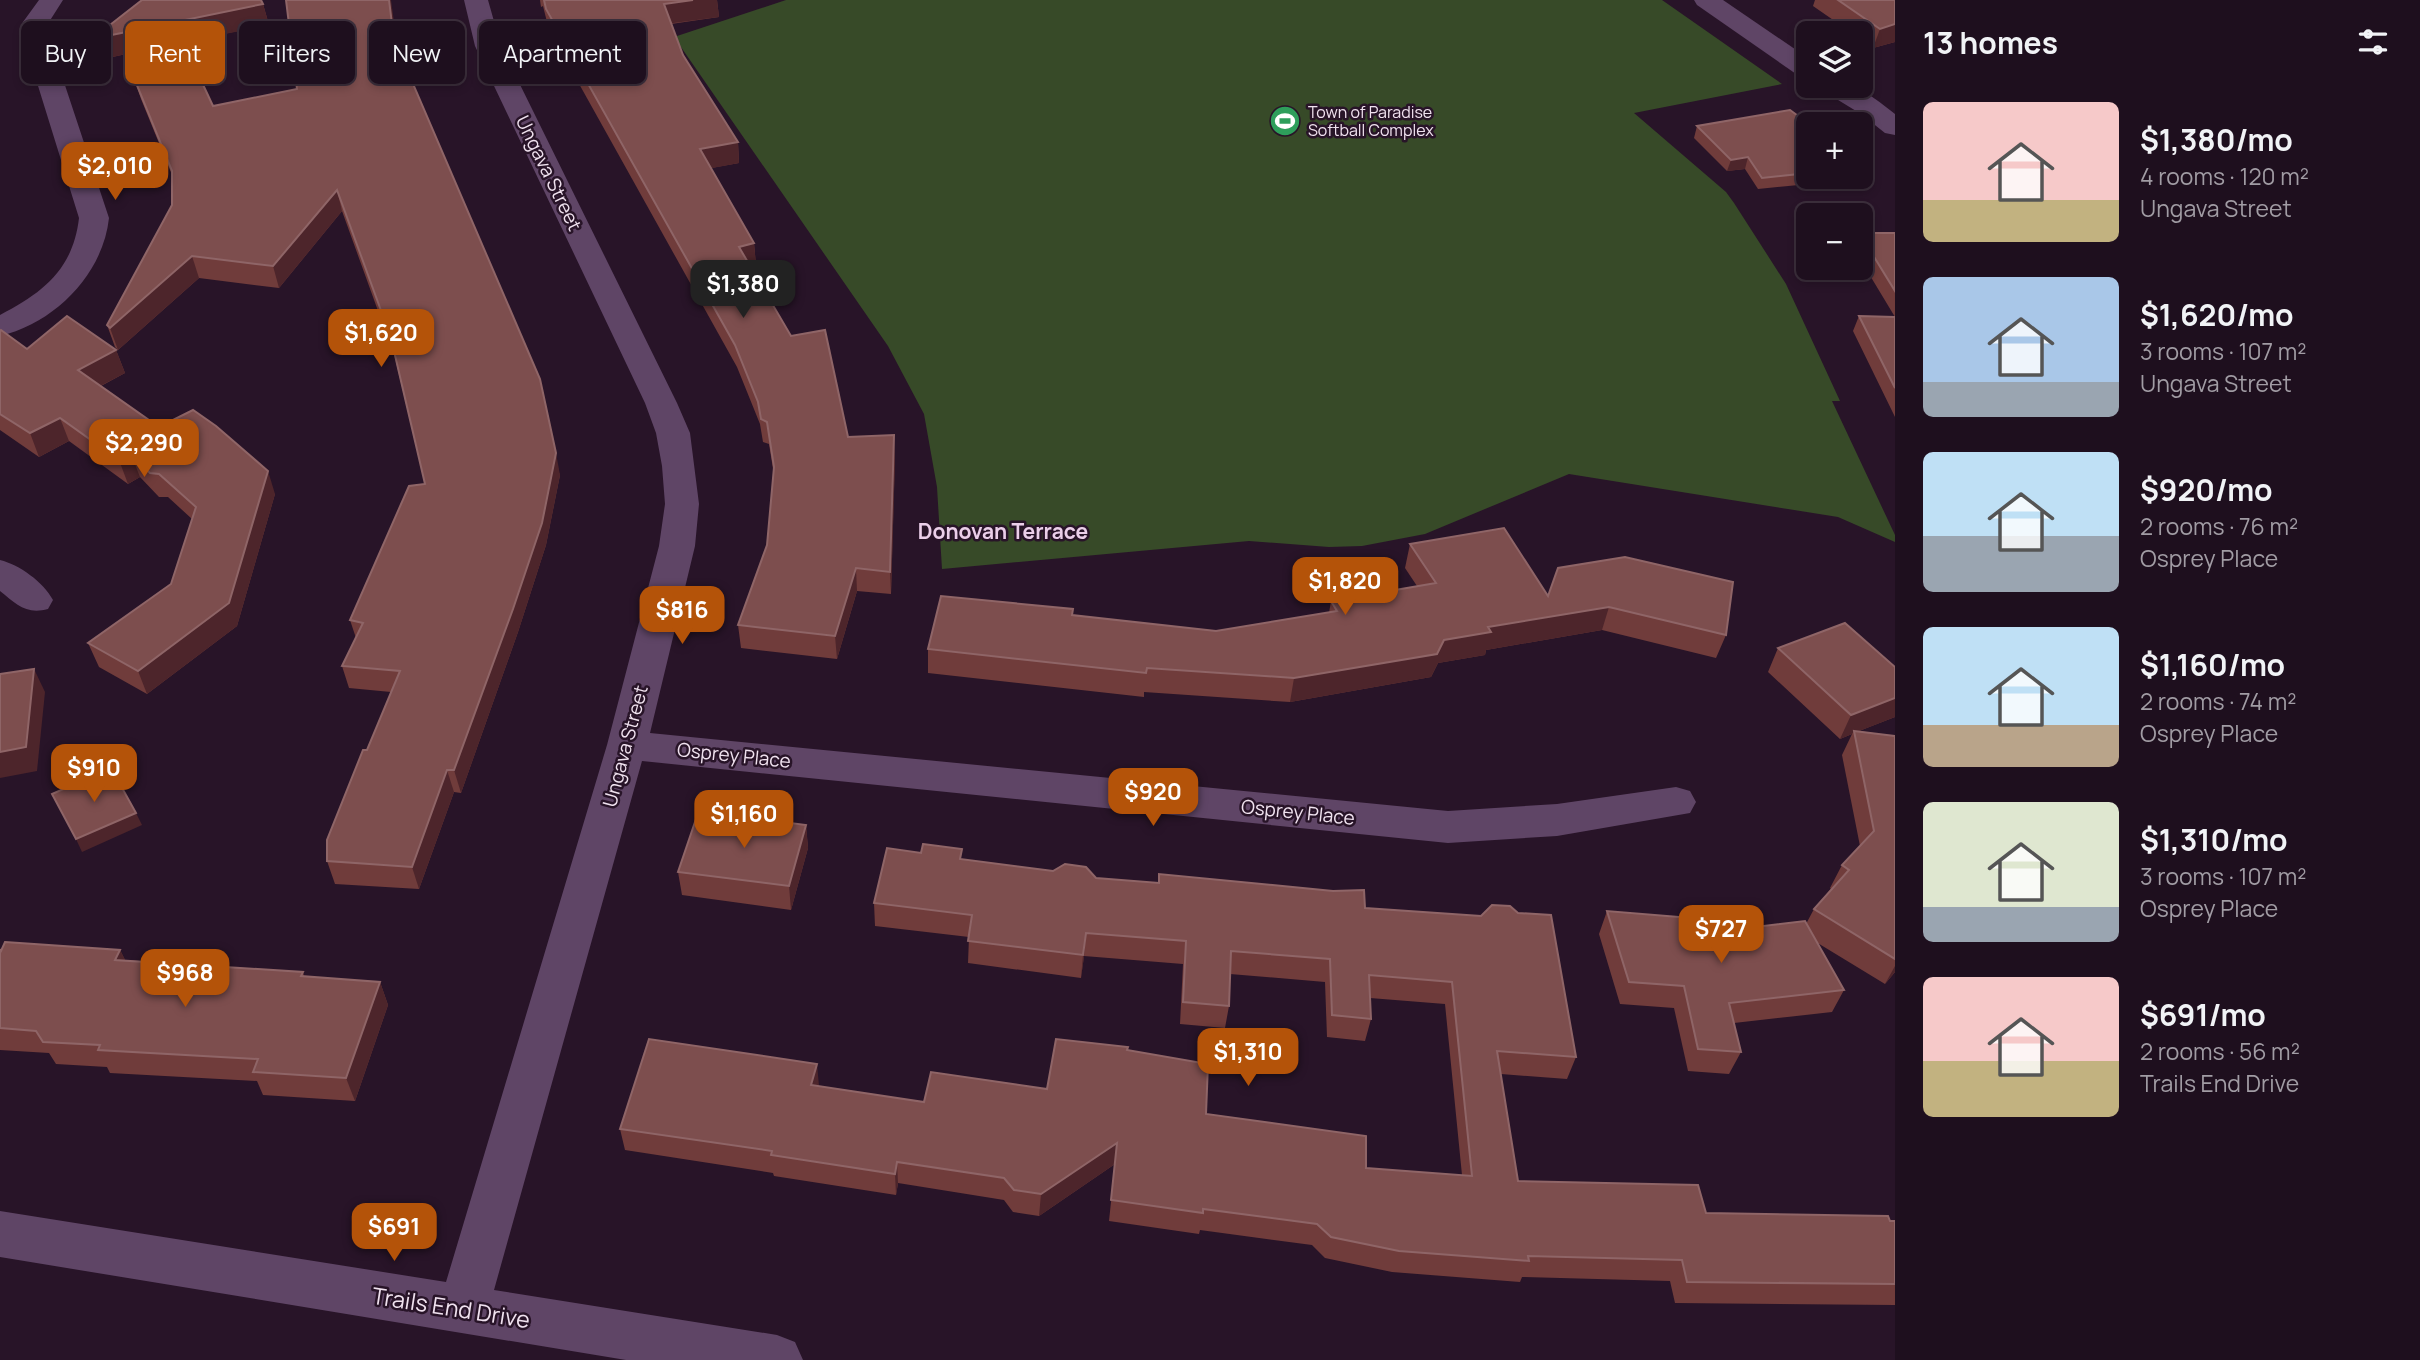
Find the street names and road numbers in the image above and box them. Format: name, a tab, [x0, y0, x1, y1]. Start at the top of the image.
street label: Ungava Street	[510, 111, 588, 235]
street label: Ungava Street	[596, 682, 654, 810]
street label: Osprey Place	[676, 736, 792, 774]
street label: Osprey Place	[1240, 793, 1356, 831]
street label: Trails End Drive	[370, 1279, 532, 1335]

